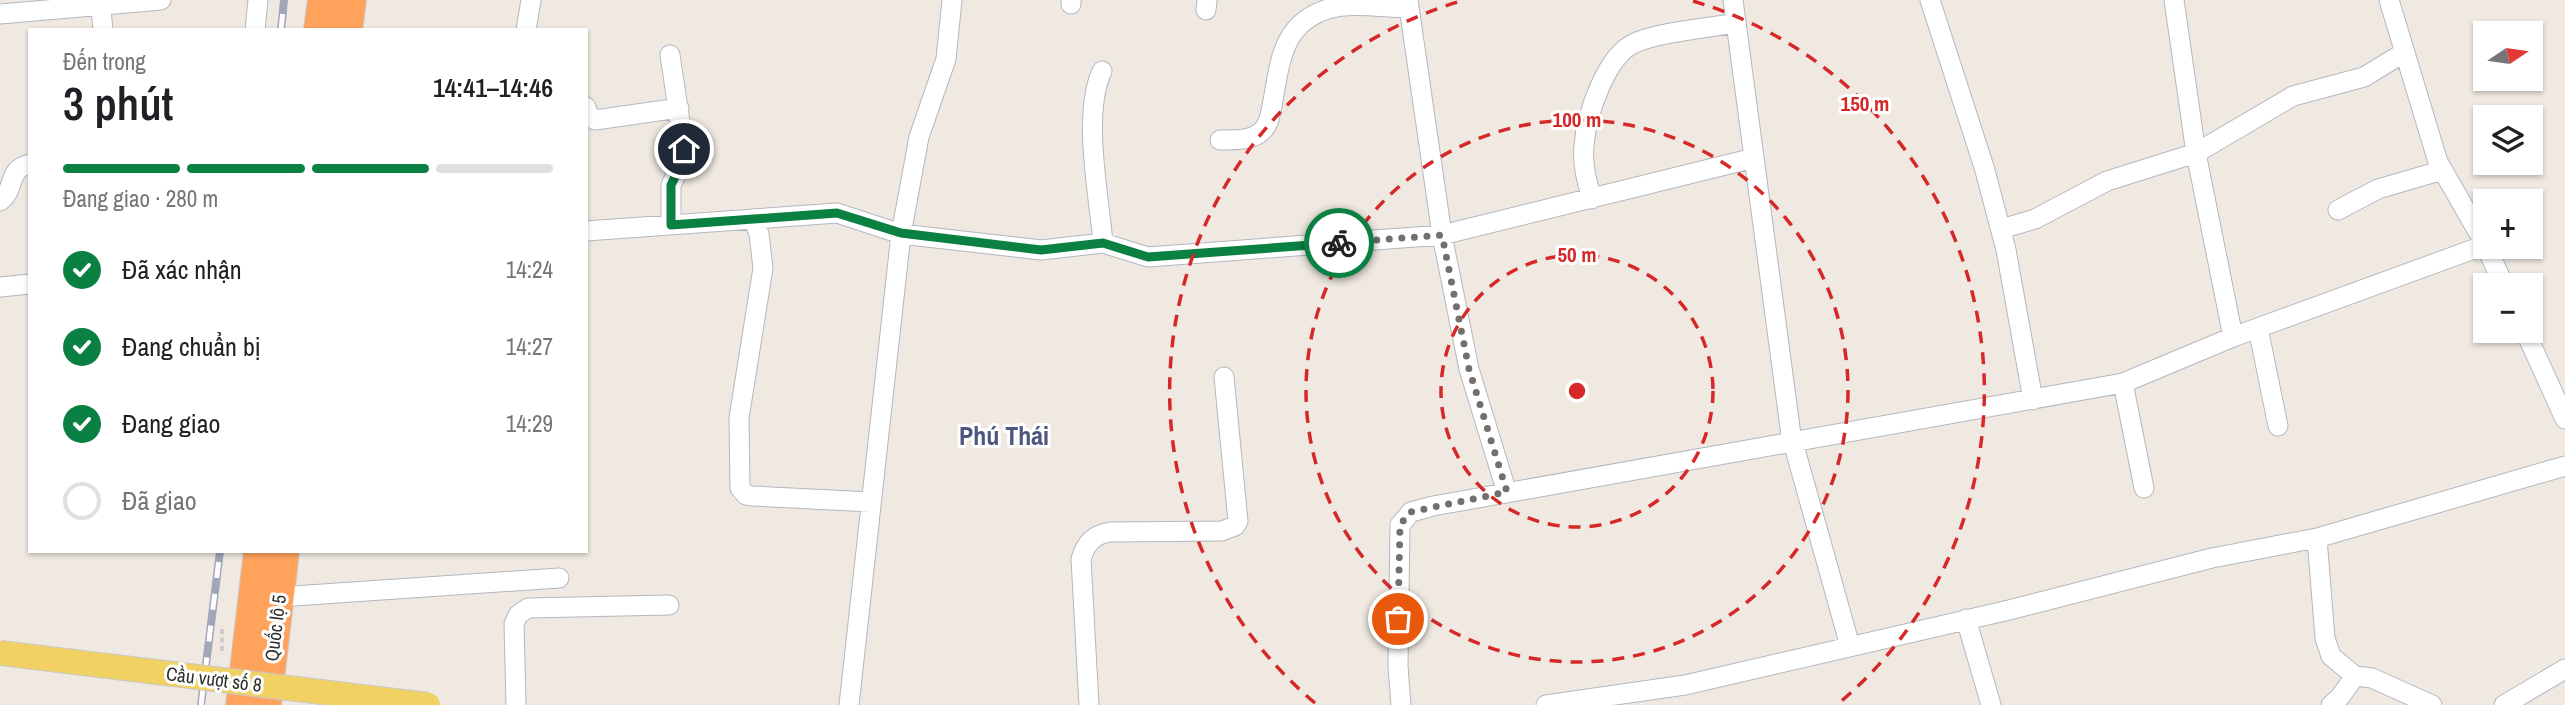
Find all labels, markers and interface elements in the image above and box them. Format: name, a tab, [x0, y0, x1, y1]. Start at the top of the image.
north arrow	[2473, 21, 2543, 91]
map controls	[2473, 21, 2543, 343]
text: Đến trong	[63, 46, 146, 77]
text: 14:41–14:46	[433, 70, 553, 105]
text: 3 phút	[63, 72, 173, 134]
text: 150 m	[1841, 89, 1889, 118]
text: 100 m	[1553, 105, 1601, 134]
button: layers	[2473, 105, 2543, 175]
pin	[654, 119, 714, 179]
icon: home	[665, 130, 703, 168]
text: Đang giao · 280 m	[63, 183, 218, 214]
button: +	[2473, 189, 2543, 259]
courier	[1304, 208, 1374, 278]
icon: bike	[1320, 224, 1358, 262]
text: 50 m	[1557, 240, 1597, 269]
icon: check	[63, 251, 101, 289]
text: Đã xác nhận	[122, 252, 242, 287]
text: 14:24	[506, 254, 553, 285]
button: −	[2473, 273, 2543, 343]
icon: check	[63, 328, 101, 366]
text: Đang chuẩn bị	[122, 329, 261, 364]
text: 14:27	[506, 331, 553, 362]
centre of rings	[1565, 379, 1589, 403]
icon: check	[63, 405, 101, 443]
text: Đang giao	[122, 406, 220, 441]
text: 14:29	[506, 408, 553, 439]
district label: Phú Thái	[959, 418, 1049, 453]
text: Đã giao	[122, 483, 197, 518]
pin	[1368, 589, 1428, 649]
street label: Quốc lộ 5	[258, 593, 292, 663]
icon: bag	[1379, 600, 1417, 638]
street label: Cầu vượt số 8	[165, 660, 263, 698]

